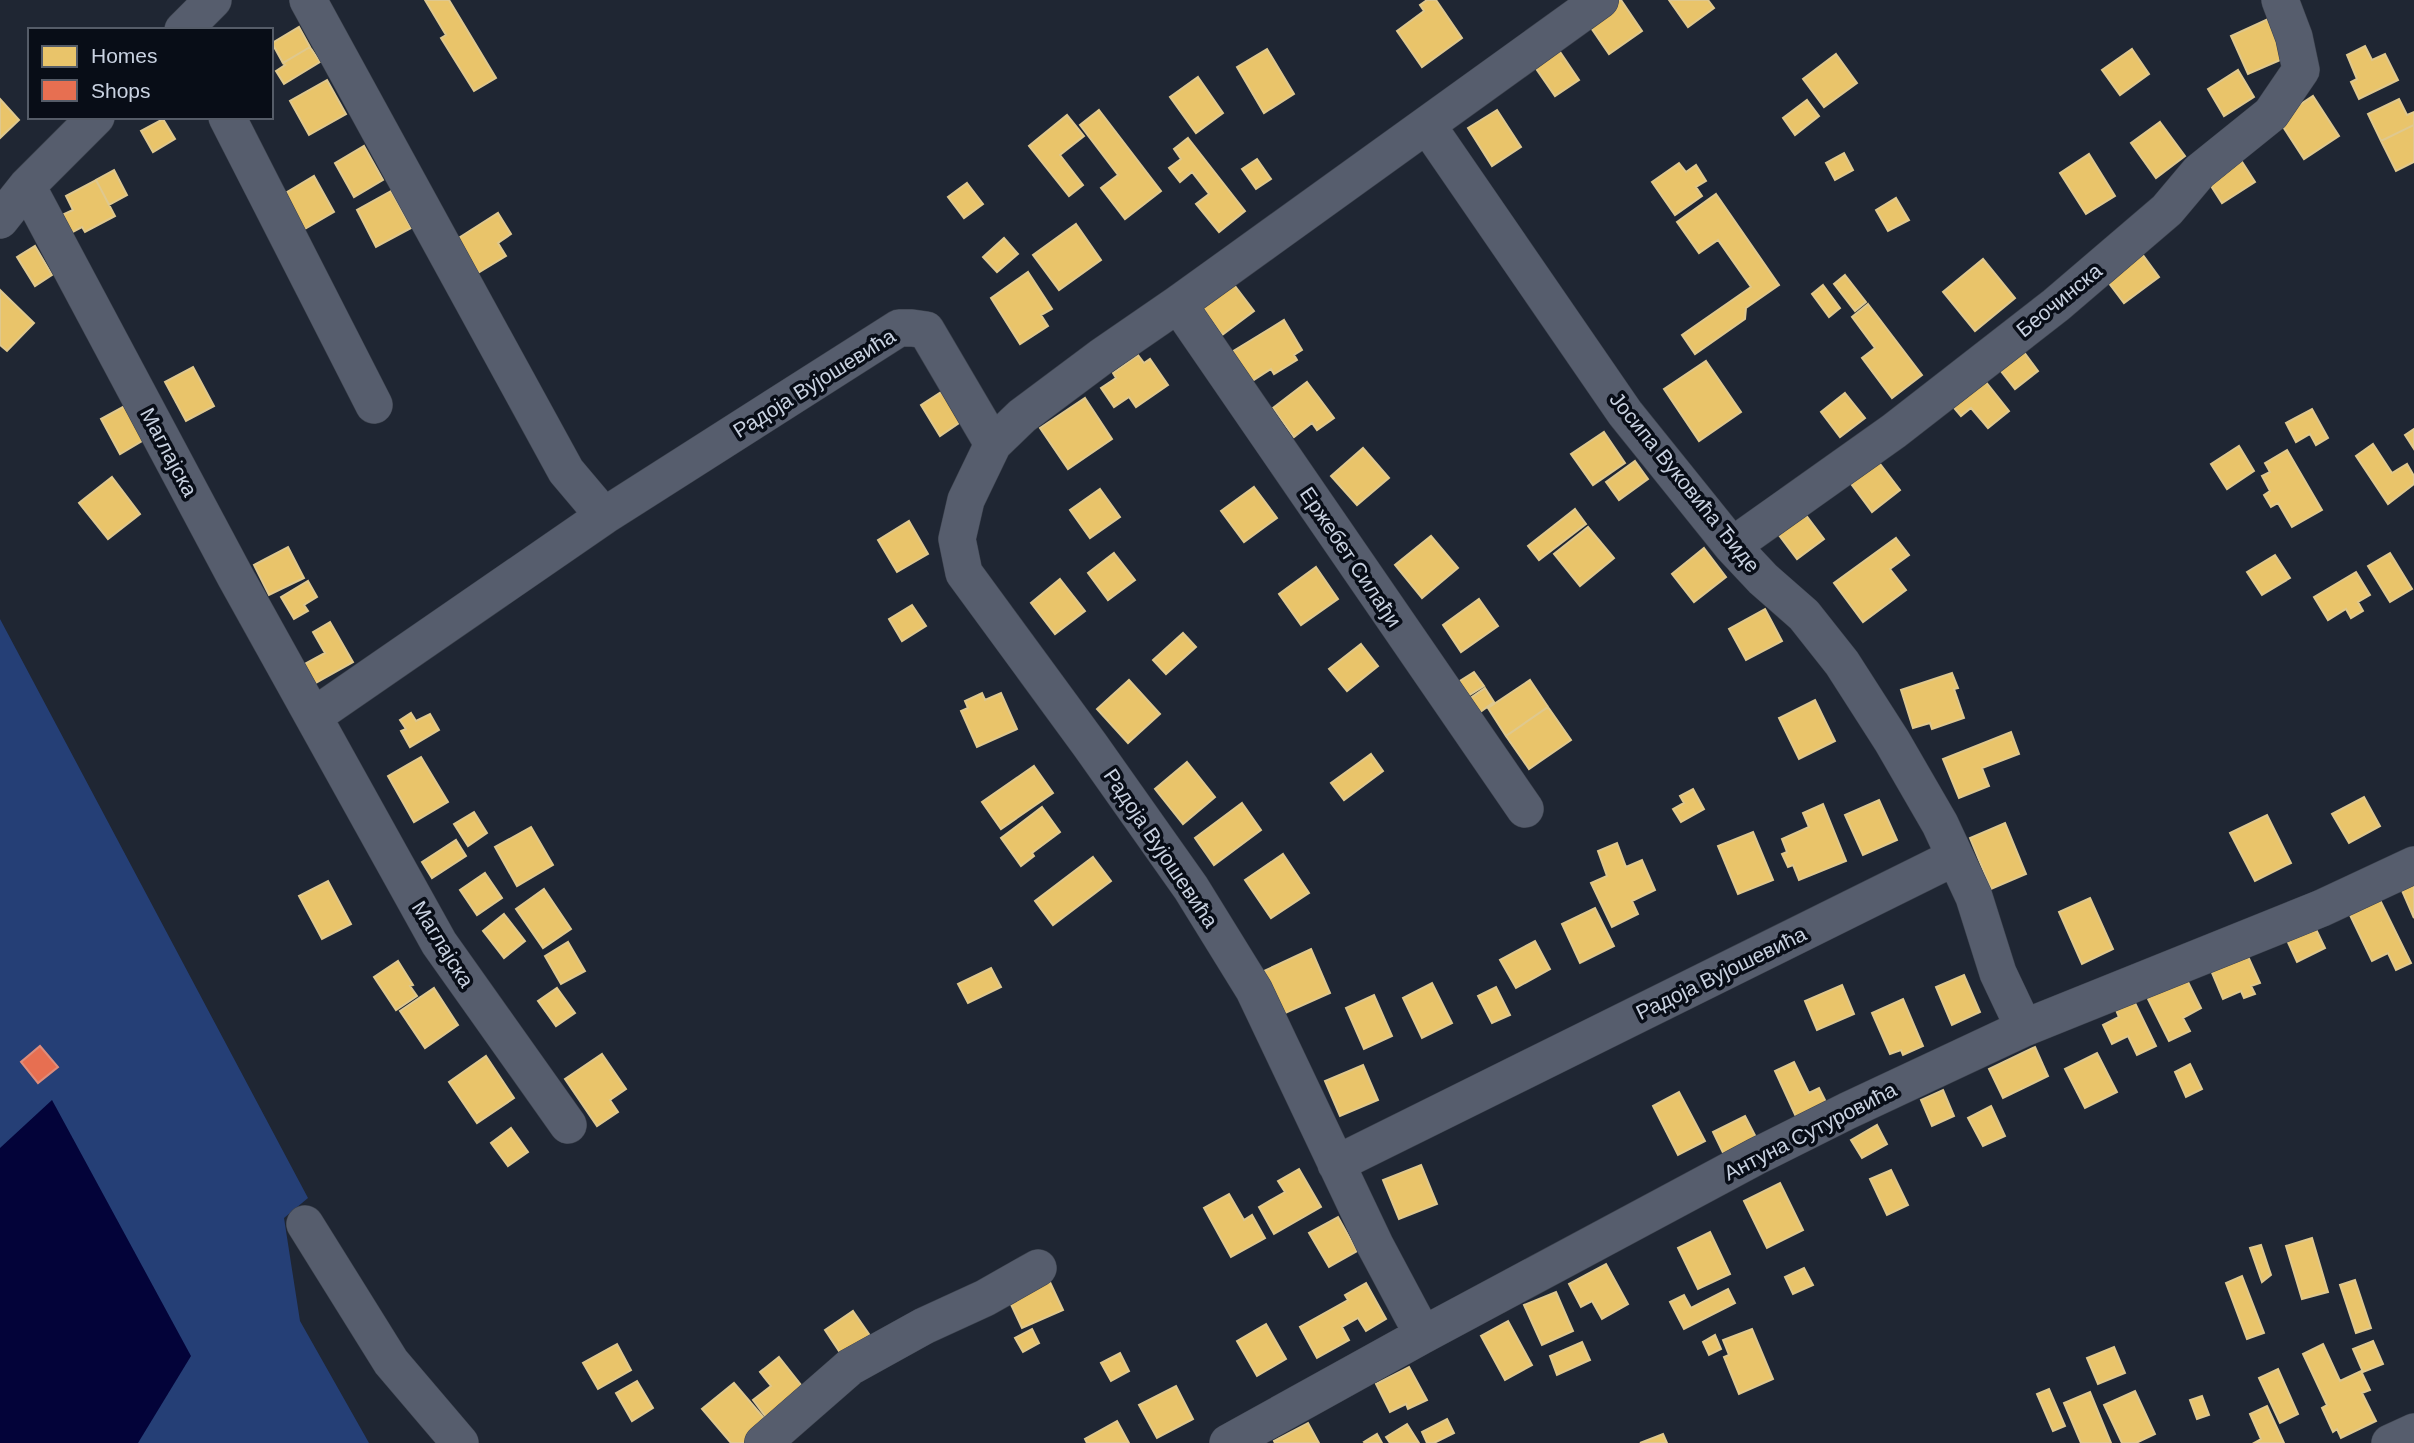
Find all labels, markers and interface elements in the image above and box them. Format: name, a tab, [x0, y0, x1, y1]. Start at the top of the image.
legend	[28, 28, 273, 119]
text: Homes	[91, 44, 158, 67]
text: Shops	[91, 79, 151, 102]
street label: Беочинска	[2012, 259, 2106, 341]
street label: Радоја Вујошевића	[729, 324, 899, 442]
street label: Јосипа Вуковића Ђиде	[1605, 387, 1765, 577]
street label: Маглајска	[136, 404, 202, 501]
street label: Ержебет Силађи	[1296, 483, 1406, 631]
street label: Радоја Вујошевића	[1099, 764, 1223, 932]
street label: Маглајска	[408, 897, 479, 992]
street label: Радоја Вујошевића	[1632, 922, 1810, 1024]
street label: Антуна Сутуровића	[1720, 1077, 1900, 1184]

